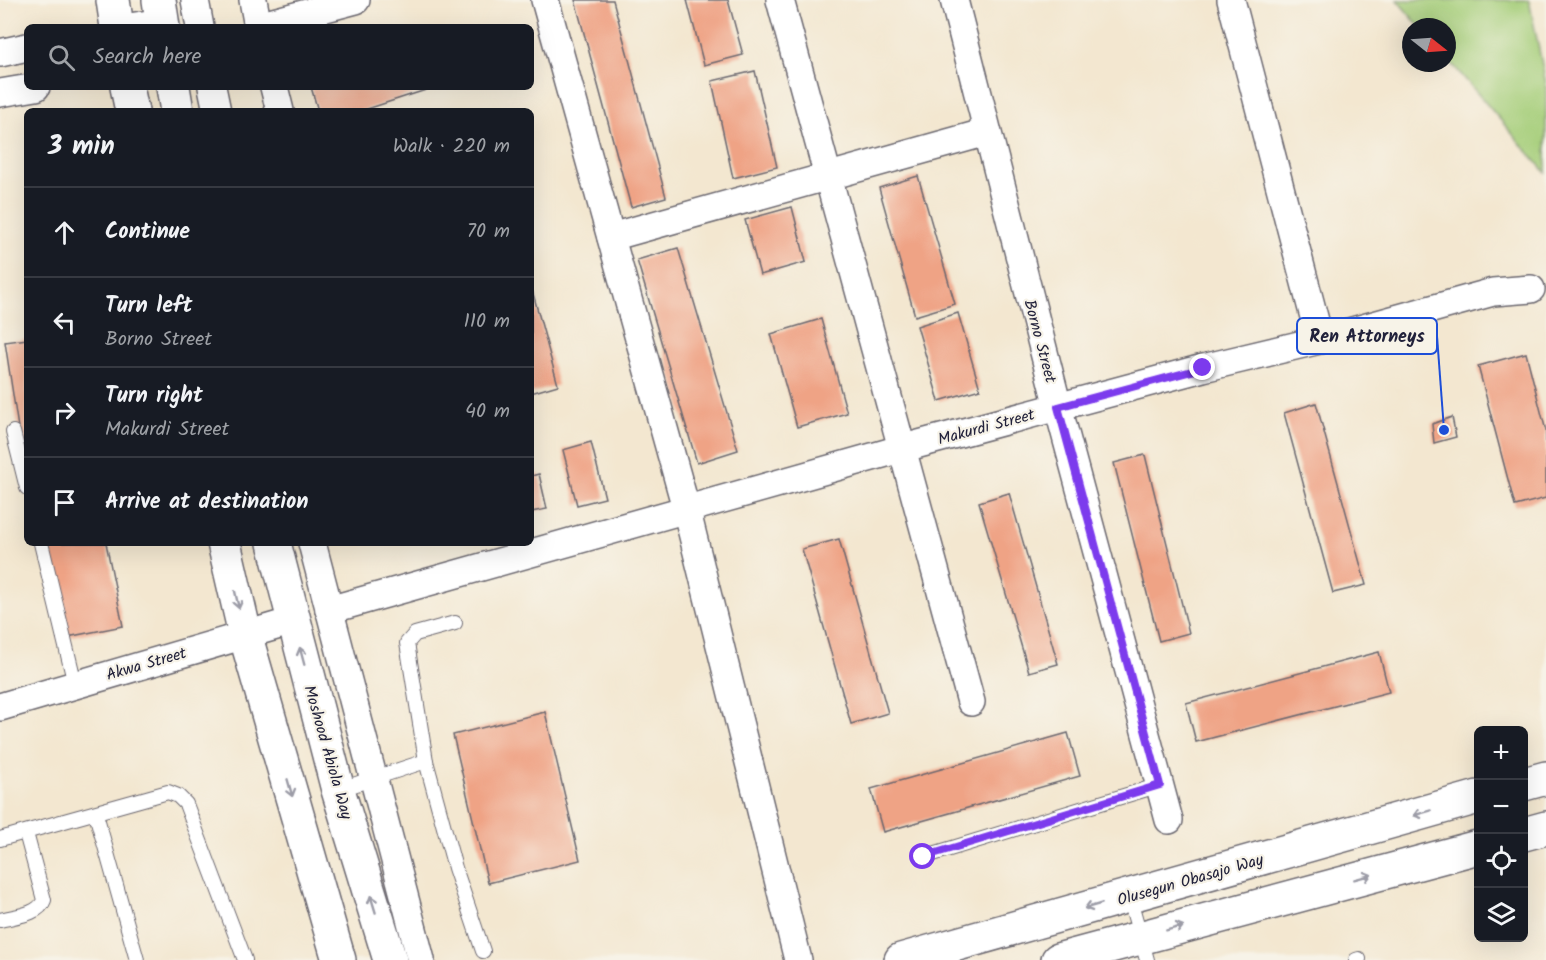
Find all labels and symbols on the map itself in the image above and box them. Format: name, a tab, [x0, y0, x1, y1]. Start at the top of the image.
north arrow	[1402, 18, 1456, 72]
street label: Borno Street	[1016, 297, 1063, 387]
callout: Ren Attorneys	[1297, 318, 1437, 354]
text: Ren Attorneys	[1309, 323, 1425, 352]
route end	[1189, 354, 1215, 380]
street label: Makurdi Street	[935, 402, 1038, 452]
one-way arrow	[232, 590, 244, 609]
street label: Akwa Street	[103, 641, 190, 688]
one-way arrow	[296, 647, 307, 666]
street label: Moshood Abiola Way	[296, 682, 359, 823]
one-way arrow	[285, 778, 296, 797]
one-way arrow	[1413, 808, 1432, 819]
route start	[909, 843, 935, 869]
street label: Olusegun Obasajo Way	[1114, 847, 1267, 913]
one-way arrow	[1353, 871, 1372, 883]
one-way arrow	[367, 895, 378, 914]
one-way arrow	[1084, 901, 1103, 912]
one-way arrow	[1165, 921, 1184, 933]

